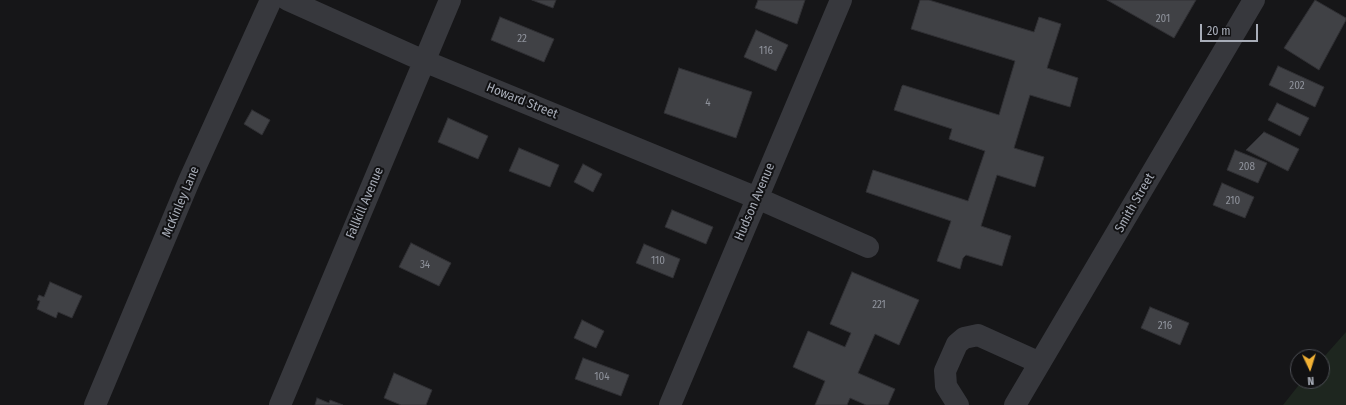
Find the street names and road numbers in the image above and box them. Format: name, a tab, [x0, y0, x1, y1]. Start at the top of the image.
street label: Howard Street	[484, 80, 560, 122]
street label: Hudson Avenue	[732, 161, 778, 243]
street label: McKinley Lane	[159, 164, 203, 240]
street label: Fallkill Avenue	[343, 165, 387, 241]
street label: Smith Street	[1112, 171, 1158, 235]

